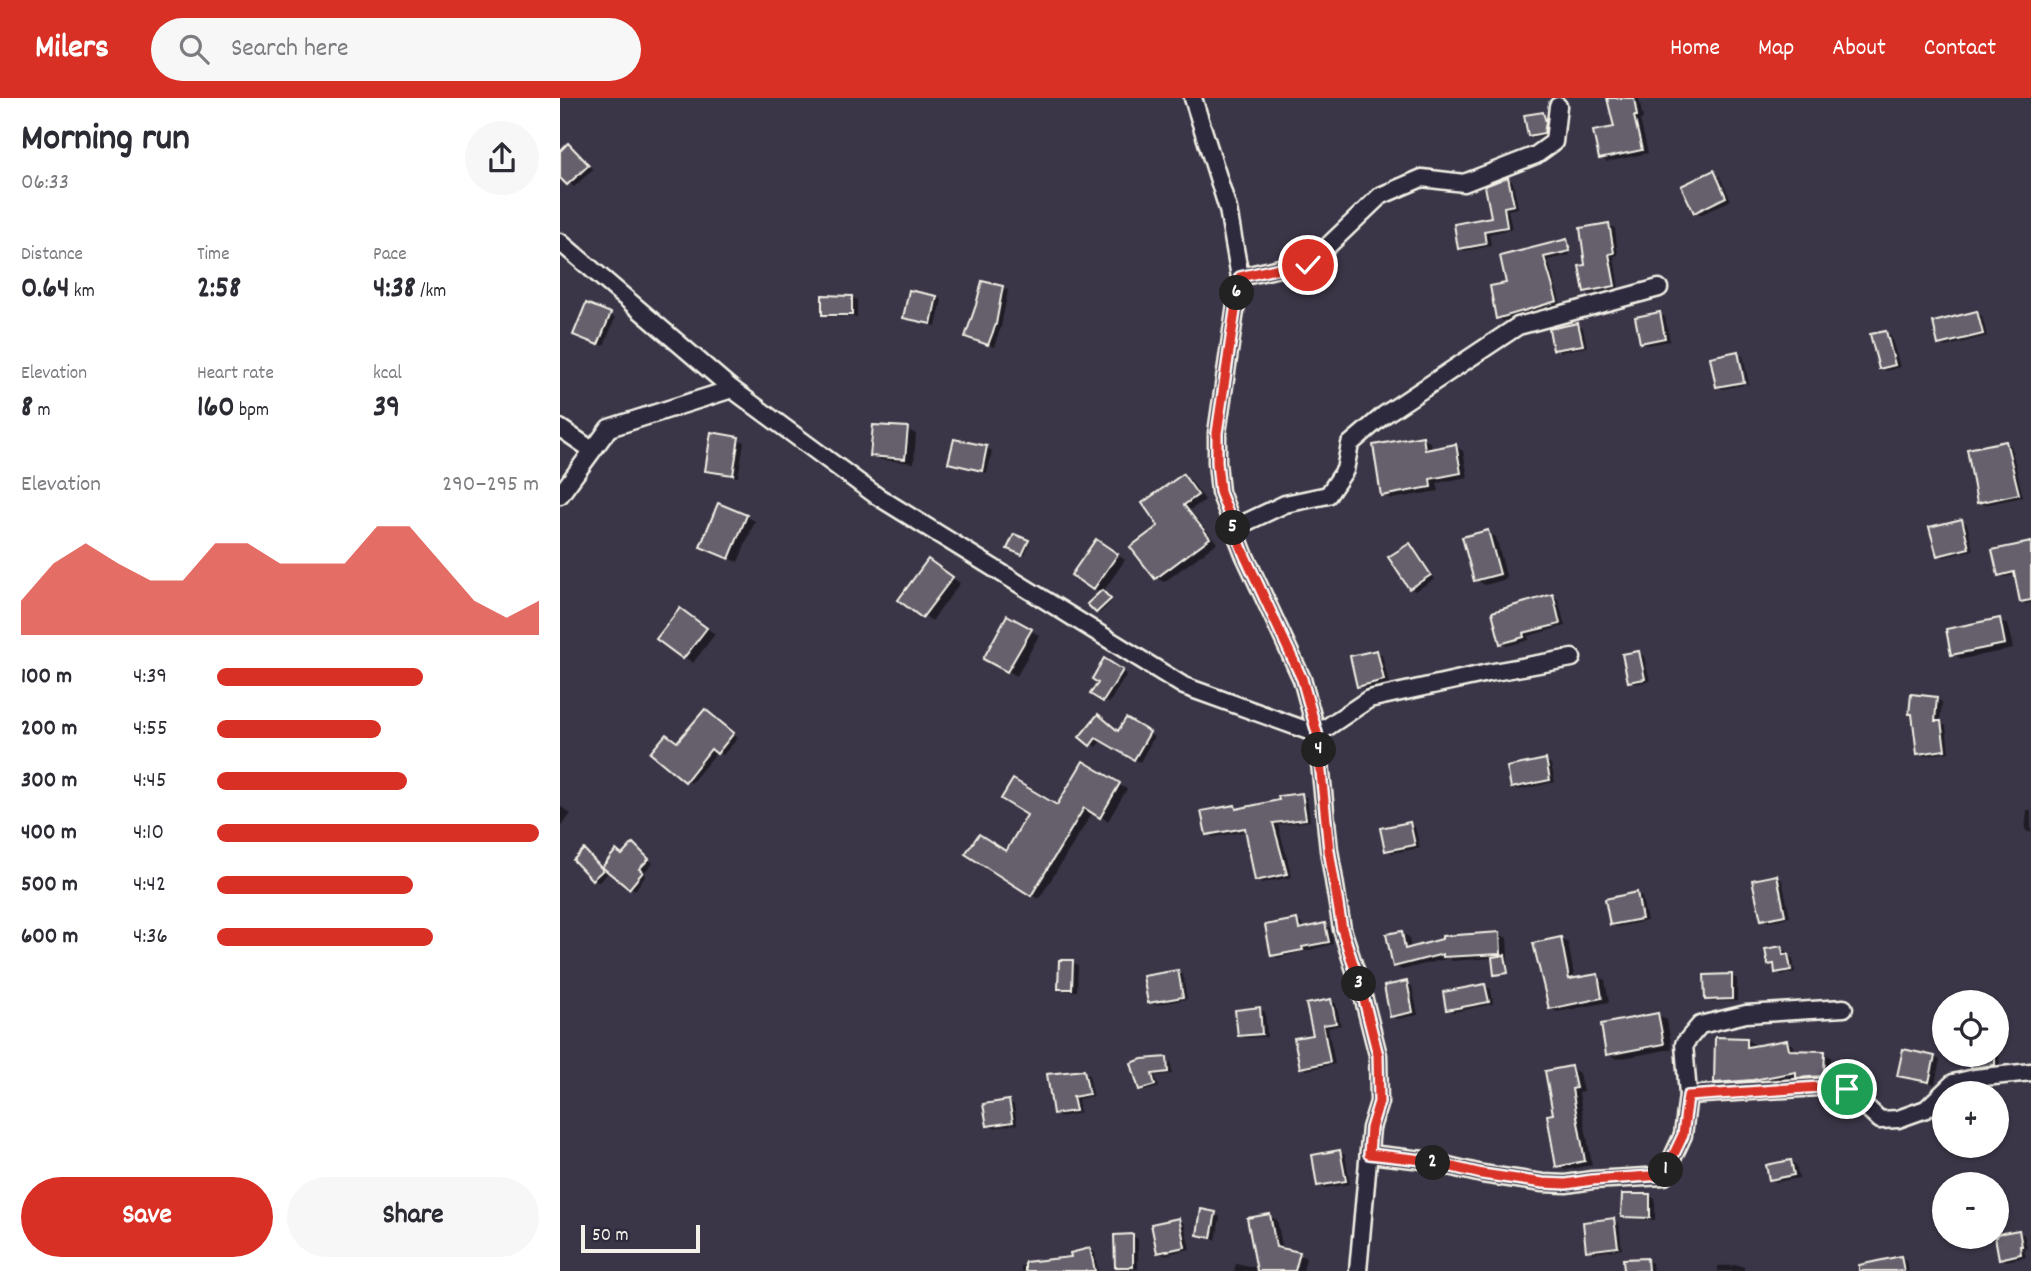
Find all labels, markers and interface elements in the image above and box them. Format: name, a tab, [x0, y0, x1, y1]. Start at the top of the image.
search box	[151, 18, 641, 81]
text: Milers	[35, 26, 109, 73]
icon: search	[175, 30, 213, 68]
text: Search here	[231, 31, 348, 68]
text: Home	[1670, 32, 1720, 66]
text: Map	[1758, 32, 1794, 66]
text: About	[1832, 32, 1886, 66]
text: Contact	[1924, 32, 1996, 66]
text: Morning run	[21, 113, 190, 168]
button: share	[465, 121, 539, 195]
text: 06:33	[21, 167, 69, 200]
pin	[1278, 235, 1338, 295]
text: Distance	[21, 242, 83, 269]
text: Time	[197, 242, 230, 269]
text: Pace	[373, 242, 407, 269]
icon: check	[1289, 246, 1327, 284]
text: 0.64	[21, 269, 69, 312]
text: 2:58	[197, 269, 241, 312]
text: 4:38	[373, 269, 416, 312]
pin: 6	[1220, 276, 1254, 310]
text: km	[69, 279, 95, 306]
text: /km	[416, 279, 446, 306]
text: 6	[1232, 279, 1241, 306]
text: Elevation	[21, 361, 87, 388]
text: Heart rate	[197, 361, 274, 388]
text: kcal	[373, 361, 402, 388]
text: 8	[21, 388, 33, 431]
text: 160	[197, 388, 235, 431]
text: 39	[373, 388, 400, 431]
text: m	[33, 398, 50, 425]
text: bpm	[235, 398, 269, 425]
text: Elevation	[21, 469, 101, 502]
text: 290–295 m	[442, 469, 539, 502]
pin: 5	[1216, 510, 1250, 546]
text: 5	[1228, 514, 1237, 541]
text: 100 m	[21, 661, 72, 694]
text: 4:39	[133, 661, 167, 694]
text: 200 m	[21, 713, 77, 746]
text: 4:55	[133, 713, 168, 746]
pin: 4	[1302, 732, 1336, 768]
text: 4	[1315, 736, 1322, 763]
text: 300 m	[21, 765, 77, 798]
text: 4:45	[133, 765, 167, 798]
text: 400 m	[21, 817, 77, 850]
text: 4:10	[133, 817, 164, 850]
text: 500 m	[21, 869, 78, 902]
text: 4:42	[133, 869, 166, 902]
text: 600 m	[21, 921, 78, 954]
text: 4:36	[133, 921, 168, 954]
pin: 3	[1342, 966, 1376, 1001]
text: 3	[1354, 970, 1363, 997]
map controls	[1932, 990, 2009, 1249]
button: locate	[1932, 990, 2009, 1067]
pin	[1817, 1059, 1877, 1119]
icon: arrive	[1828, 1070, 1866, 1108]
button: +	[1932, 1081, 2009, 1158]
pin: 2	[1416, 1146, 1450, 1180]
text: 2	[1428, 1149, 1437, 1176]
pin: 1	[1648, 1152, 1684, 1188]
text: 1	[1663, 1156, 1668, 1183]
button: −	[1932, 1172, 2009, 1249]
button: Save	[21, 1177, 273, 1257]
button: Share	[287, 1177, 539, 1257]
scale bar	[581, 1222, 700, 1254]
text: 50 m	[592, 1223, 629, 1250]

